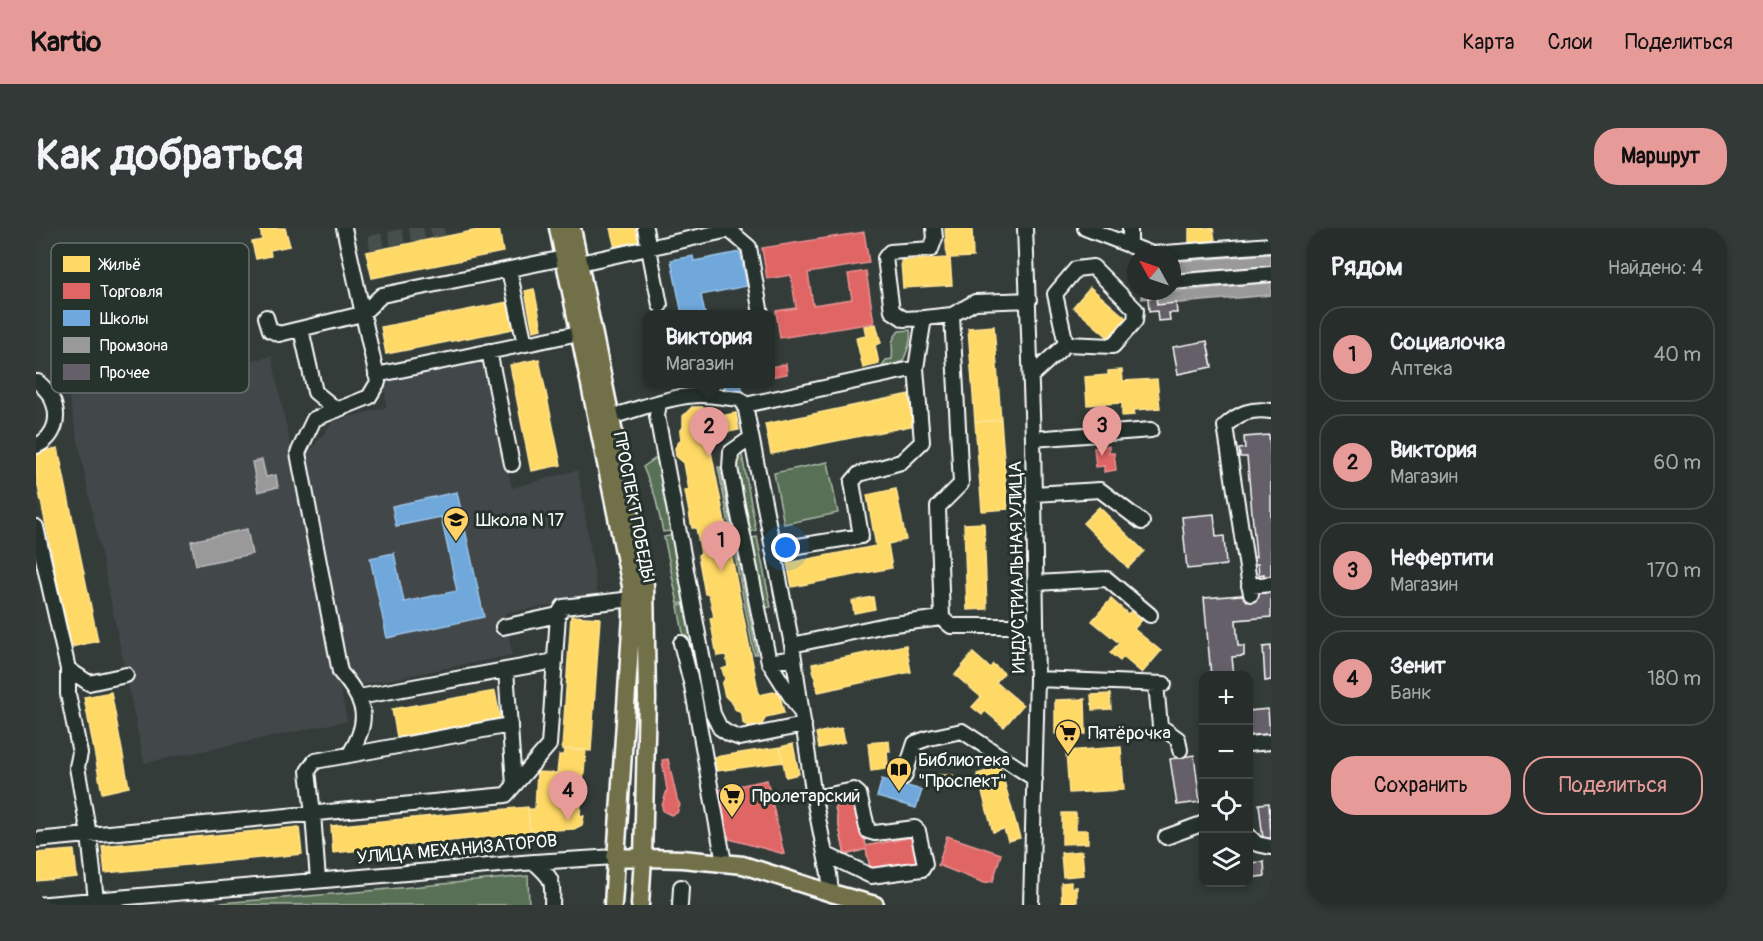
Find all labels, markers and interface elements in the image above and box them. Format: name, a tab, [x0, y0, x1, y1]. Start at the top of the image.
text: Kartio	[30, 25, 101, 60]
text: Карта	[1462, 29, 1514, 56]
text: Слои	[1547, 29, 1592, 56]
text: Поделиться	[1625, 29, 1733, 56]
button: Маршрут	[1594, 128, 1727, 185]
text: Как добраться	[36, 130, 303, 182]
legend	[51, 243, 249, 393]
north arrow	[1127, 246, 1181, 300]
text: Рядом	[1331, 251, 1403, 283]
text: Жильё	[97, 255, 141, 275]
text: Найдено: 4	[1608, 255, 1703, 280]
text: Торговля	[100, 282, 163, 302]
text: Школы	[100, 309, 149, 329]
popup	[643, 310, 775, 388]
text: Виктория	[666, 323, 752, 351]
text: Социалочка	[1390, 328, 1505, 356]
text: Промзона	[100, 336, 168, 356]
text: 1	[1349, 342, 1356, 367]
text: 40 m	[1654, 342, 1701, 367]
text: Магазин	[666, 351, 734, 376]
text: Аптека	[1390, 356, 1453, 381]
text: Прочее	[100, 363, 150, 383]
pin: 3	[1082, 406, 1122, 456]
pin: 2	[690, 408, 728, 457]
street label: ПРОСПЕКТ ПОБЕДЫ	[608, 430, 659, 584]
text: Виктория	[1390, 436, 1477, 464]
text: 2	[1347, 450, 1358, 475]
text: 60 m	[1654, 450, 1701, 475]
street label: ИНДУСТРИАЛЬНАЯ УЛИЦА	[1004, 460, 1031, 673]
text: Магазин	[1390, 464, 1458, 489]
school or university icon: Школа N 17	[441, 505, 471, 543]
place label: Школа N 17	[476, 509, 565, 532]
pin: 1	[702, 522, 740, 571]
your location	[771, 533, 800, 562]
text: Нефертити	[1390, 544, 1493, 572]
text: 3	[1347, 558, 1358, 583]
text: 170 m	[1647, 558, 1701, 583]
text: Магазин	[1390, 572, 1458, 597]
text: Зенит	[1390, 652, 1446, 680]
text: 4	[1347, 666, 1358, 691]
text: 180 m	[1647, 666, 1701, 691]
map controls	[1199, 671, 1253, 887]
button: +	[1199, 671, 1253, 725]
text: Банк	[1390, 680, 1432, 705]
supermarket icon: Пятёрочка	[1053, 718, 1083, 756]
place label: Пятёрочка	[1088, 722, 1171, 745]
button: −	[1199, 725, 1253, 779]
place label: Библиотека "Проспект"	[918, 749, 1010, 793]
library icon: Библиотека "Проспект"	[884, 755, 914, 793]
button: Сохранить	[1331, 756, 1511, 815]
button: Поделиться	[1523, 756, 1703, 815]
pin: 4	[548, 772, 588, 821]
button: locate	[1199, 779, 1253, 833]
supermarket icon: Пролетарский	[717, 781, 747, 819]
place label: Пролетарский	[752, 785, 860, 808]
street label: УЛИЦА МЕХАНИЗАТОРОВ	[356, 829, 558, 870]
button: layers	[1199, 833, 1253, 887]

